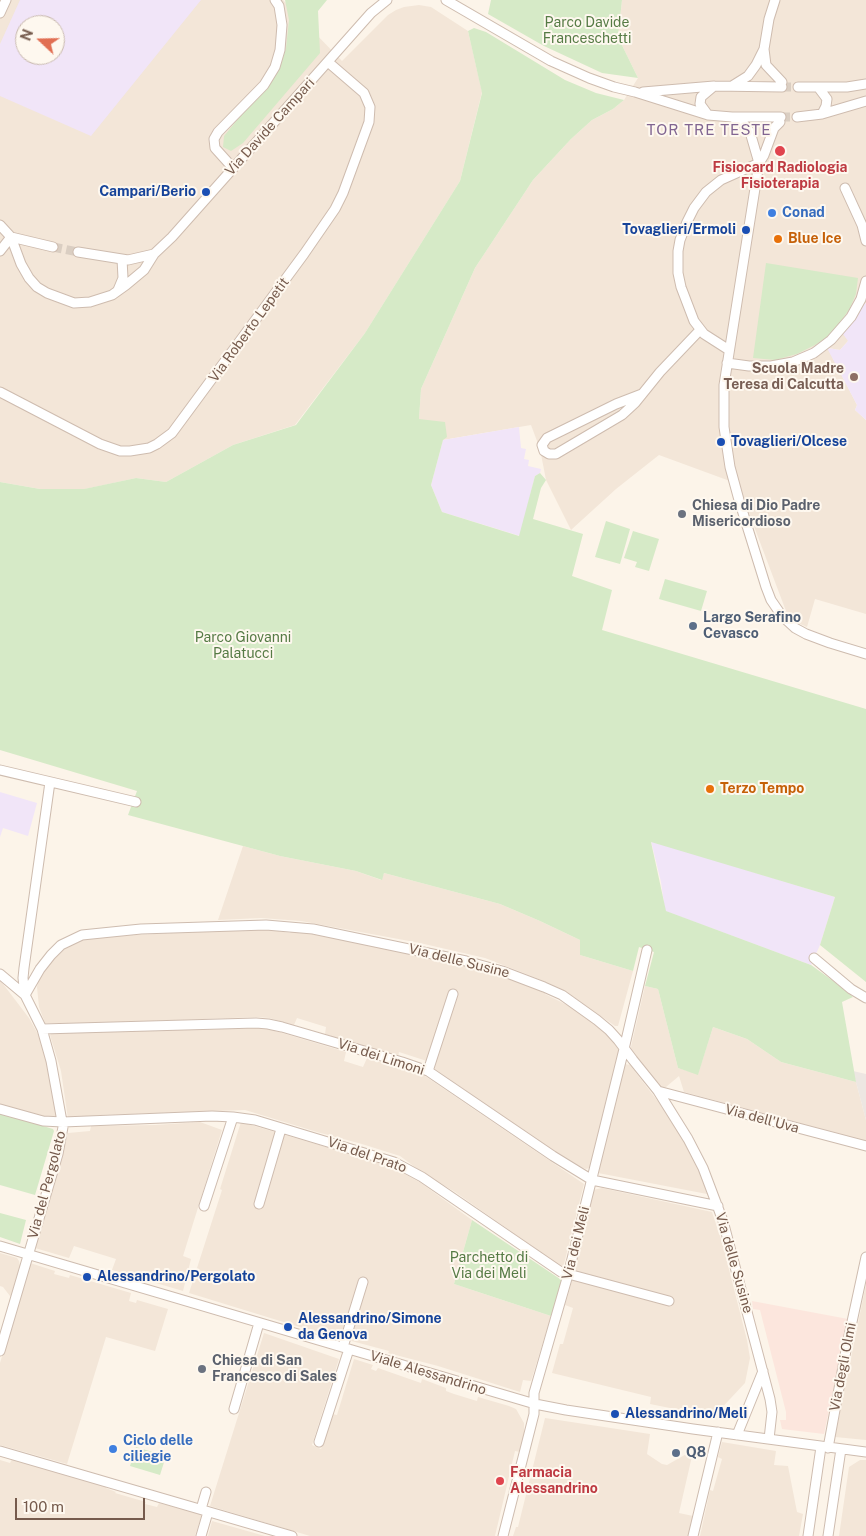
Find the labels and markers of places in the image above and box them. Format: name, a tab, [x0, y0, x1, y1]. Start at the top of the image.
marker: Fisiocard Radiologia Fisioterapia	[773, 144, 787, 158]
place label: Fisiocard Radiologia Fisioterapia	[713, 160, 847, 192]
place label: Campari/Berio	[99, 184, 196, 200]
marker: Campari/Berio	[200, 186, 212, 198]
place label: Conad	[782, 205, 825, 221]
marker: Conad	[766, 207, 778, 219]
place label: Tovaglieri/Ermoli	[622, 222, 736, 238]
marker: Tovaglieri/Ermoli	[740, 224, 752, 236]
place label: Blue Ice	[788, 231, 841, 247]
marker: Blue Ice	[772, 233, 784, 245]
place label: Scuola Madre Teresa di Calcutta	[724, 361, 844, 394]
marker: Scuola Madre Teresa di Calcutta	[848, 371, 860, 383]
place label: Tovaglieri/Olcese	[731, 434, 847, 450]
marker: Tovaglieri/Olcese	[715, 436, 727, 448]
place label: Chiesa di Dio Padre Misericordioso	[692, 498, 820, 530]
marker: Chiesa di Dio Padre Misericordioso	[676, 508, 688, 520]
place label: Largo Serafino Cevasco	[703, 610, 801, 642]
marker: Largo Serafino Cevasco	[687, 620, 699, 632]
place label: Terzo Tempo	[720, 781, 804, 797]
marker: Terzo Tempo	[704, 783, 716, 795]
place label: Alessandrino/Pergolato	[97, 1269, 255, 1285]
marker: Alessandrino/Pergolato	[81, 1271, 93, 1283]
place label: Alessandrino/Simone da Genova	[298, 1311, 442, 1344]
marker: Alessandrino/Simone da Genova	[282, 1321, 294, 1333]
place label: Chiesa di San Francesco di Sales	[212, 1353, 337, 1385]
marker: Chiesa di San Francesco di Sales	[196, 1363, 208, 1375]
place label: Alessandrino/Meli	[625, 1406, 747, 1422]
marker: Alessandrino/Meli	[609, 1408, 621, 1420]
place label: Ciclo delle ciliegie	[123, 1433, 193, 1465]
marker: Ciclo delle ciliegie	[107, 1443, 119, 1455]
place label: Q8	[686, 1445, 706, 1461]
marker: Q8	[670, 1447, 682, 1459]
place label: Farmacia Alessandrino	[510, 1465, 598, 1498]
marker: Farmacia Alessandrino	[494, 1475, 506, 1487]

